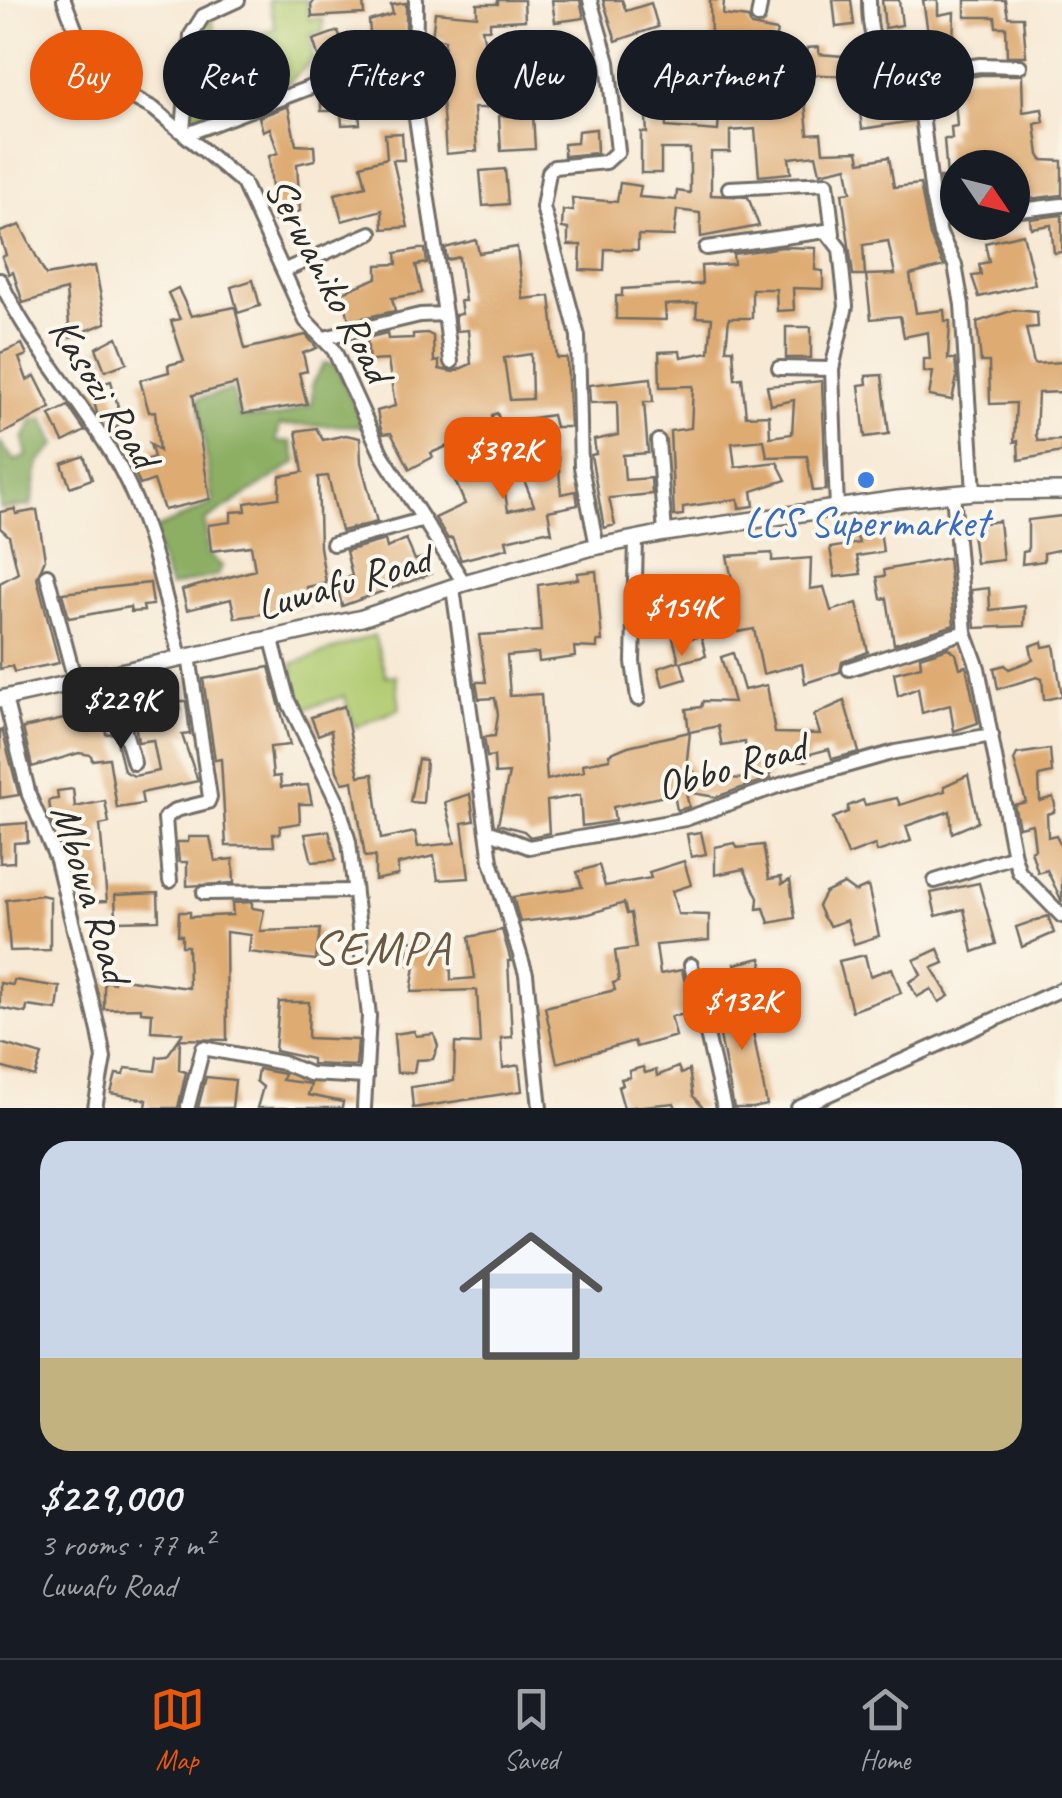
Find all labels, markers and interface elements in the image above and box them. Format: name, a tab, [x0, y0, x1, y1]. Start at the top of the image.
chip: Buy	[30, 30, 143, 120]
chip: Rent	[163, 30, 290, 120]
chip: Filters	[310, 30, 456, 120]
chip: New	[476, 30, 597, 120]
chip: Apartment	[617, 30, 816, 120]
chip: House	[836, 30, 974, 120]
north arrow	[940, 150, 1030, 240]
map controls	[940, 150, 1030, 240]
street label: Serwaniko Road	[252, 168, 408, 397]
street label: Kasozi Road	[37, 307, 174, 483]
pin: $392K	[433, 417, 573, 502]
text: $392K	[466, 429, 540, 470]
marker: LCS Supermarket	[855, 469, 877, 491]
place label: LCS Supermarket	[744, 496, 993, 549]
street label: Luwafu Road	[250, 531, 442, 633]
pin: $154K	[612, 574, 752, 659]
text: $154K	[645, 586, 719, 627]
pin: $229K	[51, 667, 191, 752]
text: $229K	[84, 679, 158, 720]
street label: Obbo Road	[651, 718, 818, 813]
street label: Mbowa Road	[38, 798, 144, 994]
district label: SEMPA	[312, 918, 452, 978]
pin: $132K	[672, 968, 812, 1053]
text: $132K	[705, 980, 779, 1021]
icon: home	[441, 1206, 621, 1386]
text: $229,000	[40, 1471, 180, 1524]
text: 3 rooms · 77 m²	[40, 1524, 213, 1565]
text: Luwafu Road	[40, 1565, 176, 1606]
tab: Map	[150, 1682, 205, 1777]
tab: Saved	[504, 1682, 559, 1777]
tab: Home	[858, 1682, 913, 1777]

